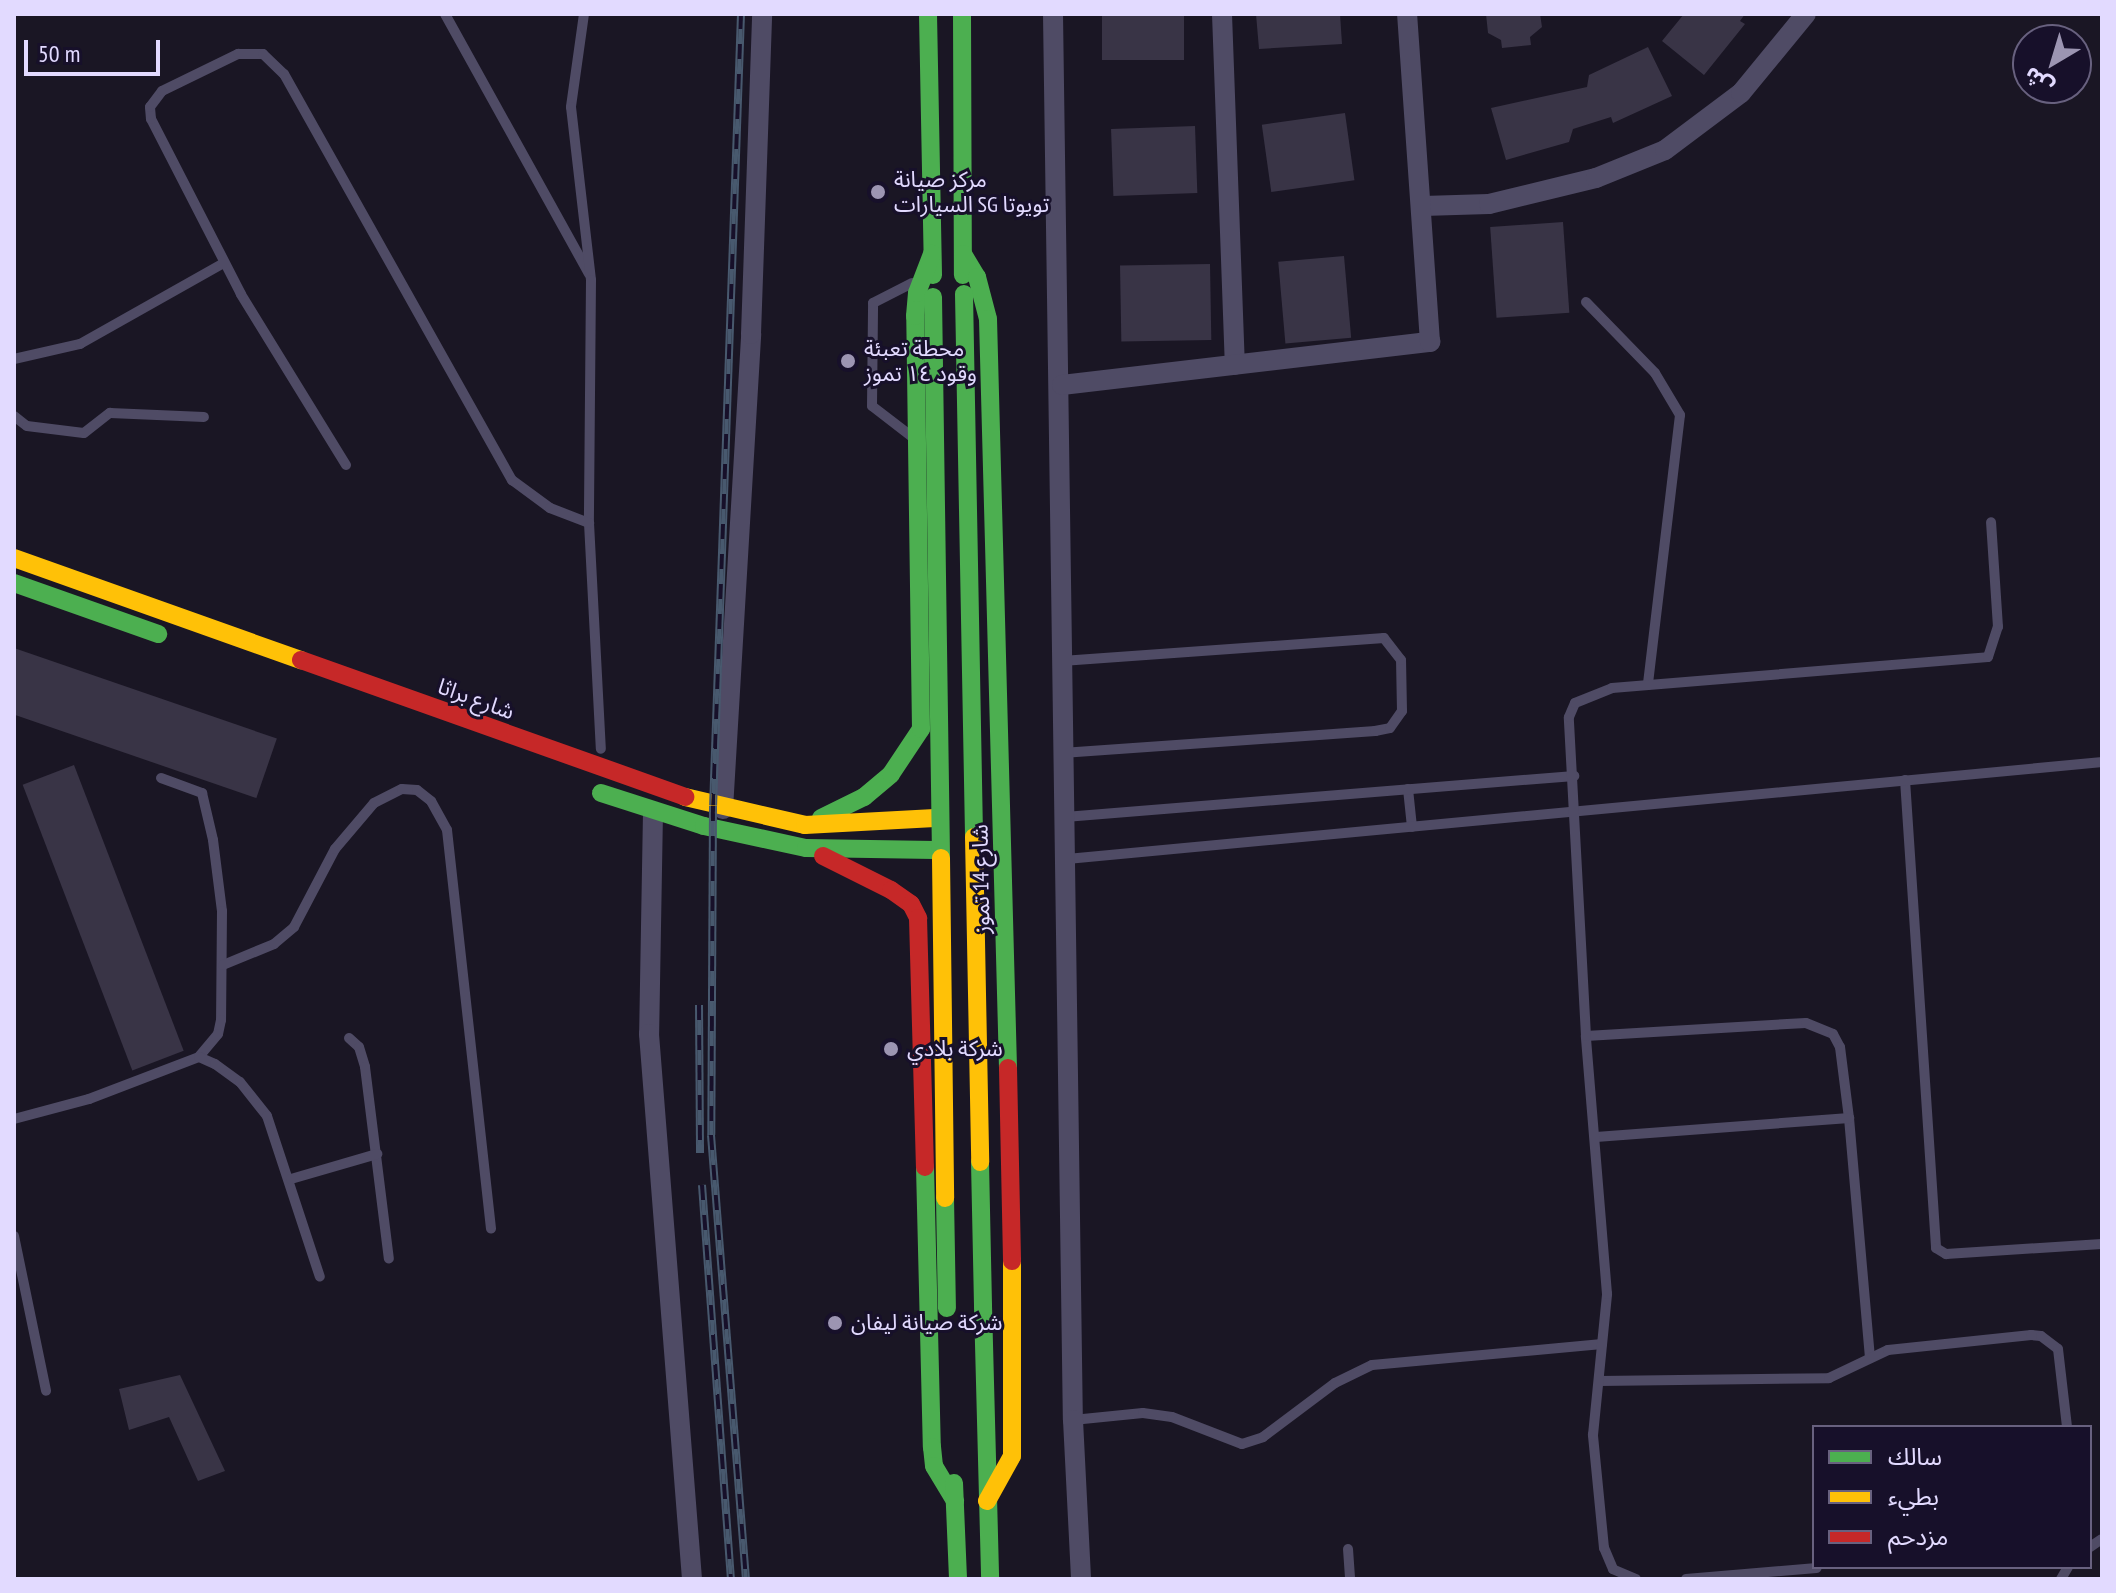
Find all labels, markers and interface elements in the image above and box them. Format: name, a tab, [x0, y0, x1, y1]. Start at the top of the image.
scale bar	[28, 24, 164, 74]
north arrow	[2012, 24, 2092, 104]
text: 50 m	[38, 38, 80, 69]
text: ش	[2018, 61, 2059, 102]
place label: مركز صيانة السيارات SG تويوتا	[894, 166, 1049, 218]
marker: مركز صيانة السيارات SG تويوتا	[869, 183, 887, 201]
place label: محطة تعبئة وقود ١٤ تموز	[864, 335, 977, 386]
marker: محطة تعبئة وقود ١٤ تموز	[839, 352, 857, 370]
street label: شارع براثا	[434, 673, 518, 725]
street label: شارع 14 تموز	[967, 824, 995, 934]
place label: شركة بلادي	[907, 1036, 1003, 1062]
marker: شركة بلادي	[882, 1040, 900, 1058]
place label: شركة صيانة ليفان	[851, 1310, 1003, 1336]
marker: شركة صيانة ليفان	[826, 1314, 844, 1332]
legend	[1812, 1425, 2092, 1569]
text: سالك	[1888, 1441, 1942, 1472]
text: بطيء	[1888, 1481, 1939, 1512]
text: مزدحم	[1888, 1521, 1948, 1552]

